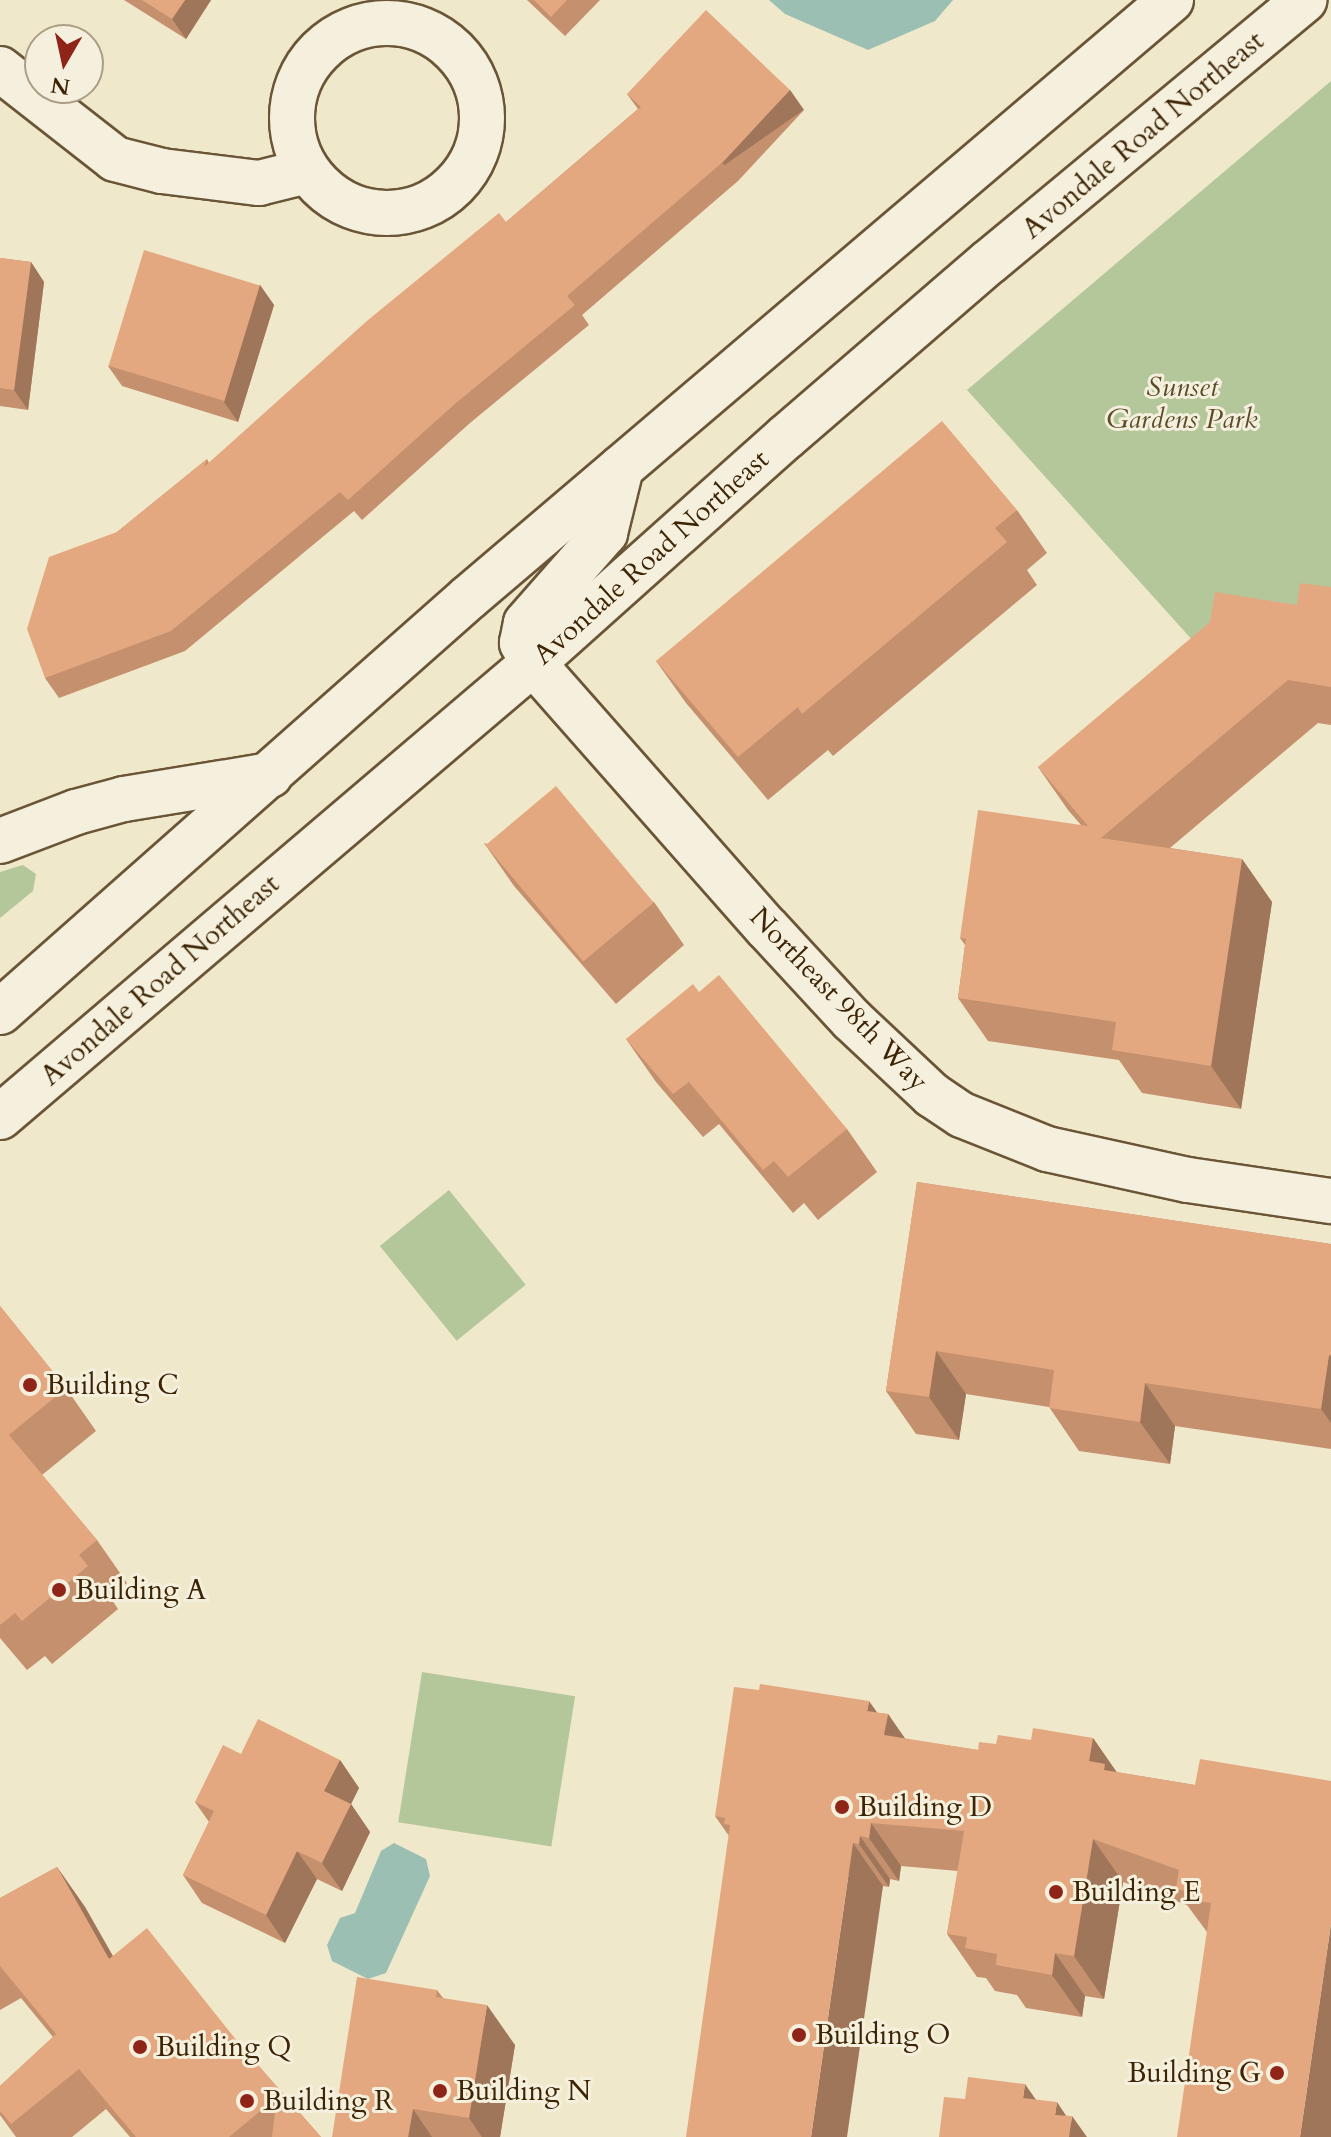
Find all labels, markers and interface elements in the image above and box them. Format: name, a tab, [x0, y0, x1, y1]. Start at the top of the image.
north arrow	[24, 24, 104, 104]
street label: Avondale Road Northeast	[1015, 24, 1271, 246]
text: N	[49, 69, 72, 102]
park label: Sunset Gardens Park	[1106, 370, 1258, 436]
street label: Avondale Road Northeast	[526, 442, 776, 672]
street label: Avondale Road Northeast	[34, 867, 286, 1093]
street label: Northeast 98th Way	[743, 900, 935, 1098]
place label: Building C	[46, 1368, 179, 1402]
marker: Building C	[21, 1376, 39, 1394]
place label: Building A	[75, 1573, 206, 1607]
marker: Building A	[50, 1581, 68, 1599]
place label: Building D	[858, 1790, 992, 1824]
marker: Building D	[833, 1798, 851, 1816]
place label: Building E	[1072, 1875, 1201, 1909]
marker: Building E	[1047, 1883, 1065, 1901]
place label: Building O	[815, 2018, 951, 2052]
marker: Building O	[790, 2026, 808, 2044]
place label: Building Q	[156, 2030, 291, 2064]
marker: Building Q	[131, 2038, 149, 2056]
place label: Building G	[1128, 2056, 1261, 2090]
marker: Building G	[1268, 2064, 1286, 2082]
place label: Building N	[456, 2074, 591, 2108]
marker: Building N	[431, 2082, 449, 2100]
place label: Building R	[263, 2084, 394, 2118]
marker: Building R	[238, 2092, 256, 2110]

